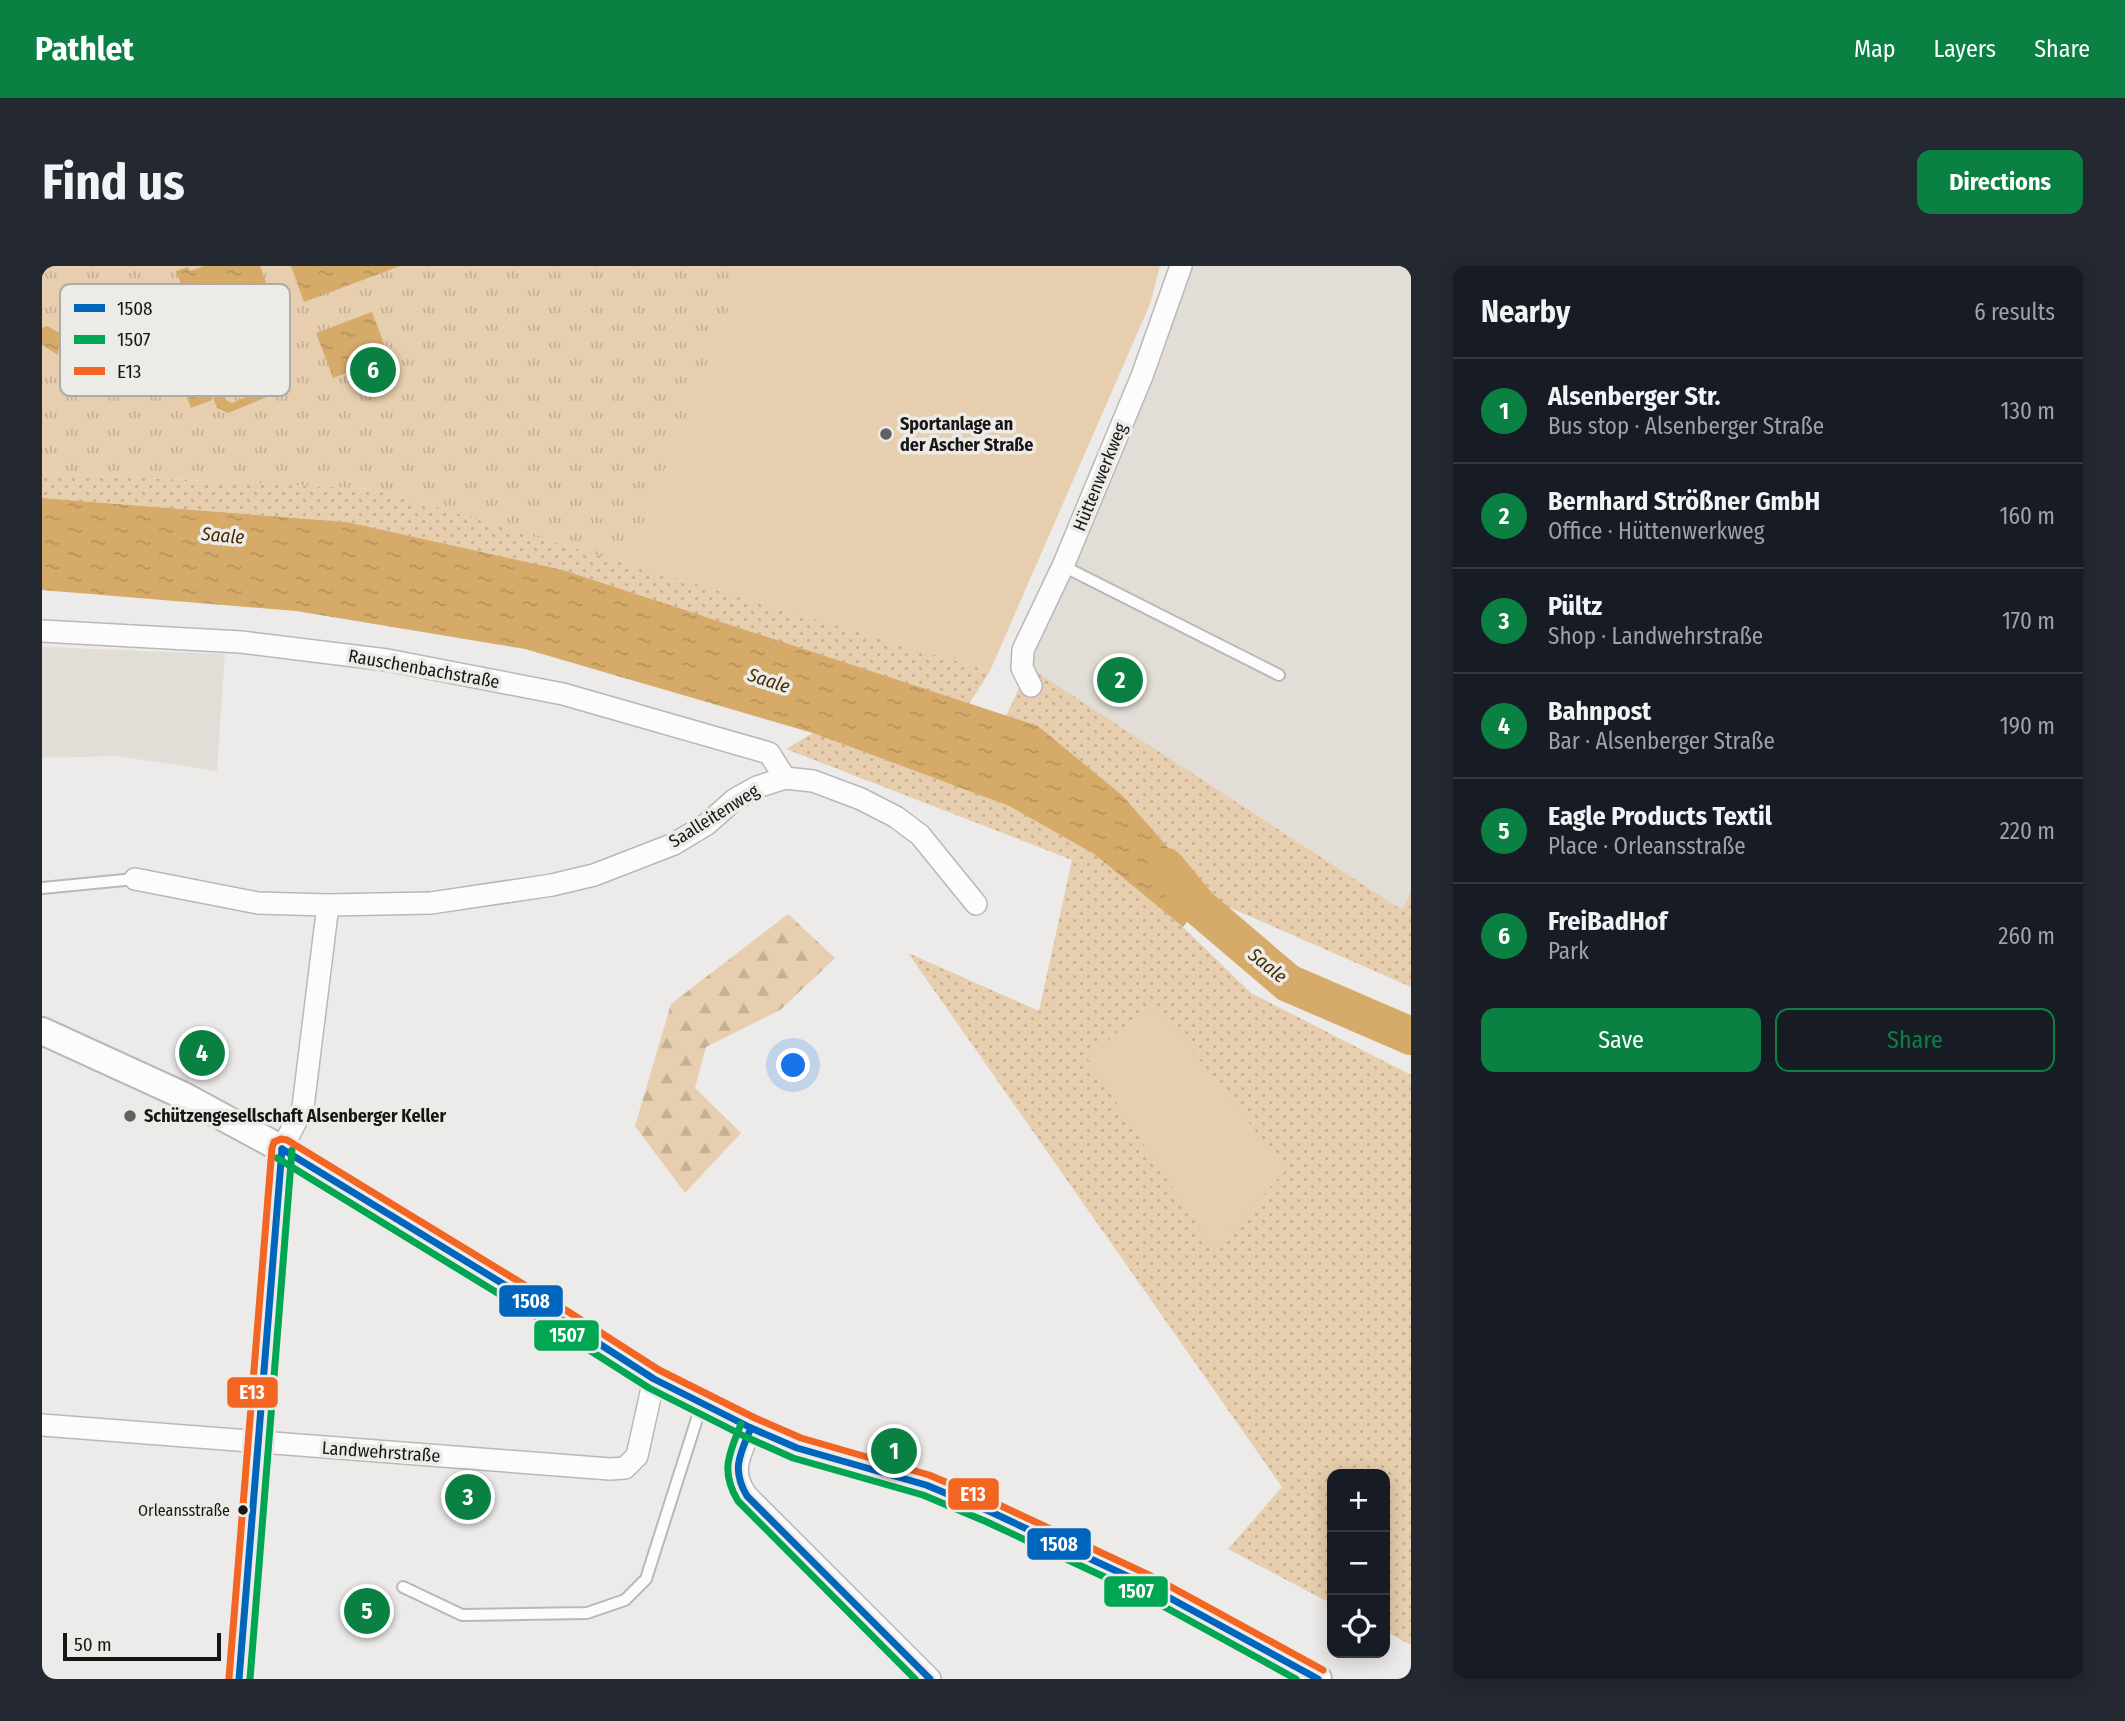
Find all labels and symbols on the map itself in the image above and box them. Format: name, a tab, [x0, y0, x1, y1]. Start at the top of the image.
legend	[60, 284, 290, 396]
text: 1508	[117, 297, 153, 320]
text: 1507	[117, 328, 151, 351]
pin: 6	[350, 344, 396, 396]
text: E13	[117, 360, 141, 383]
place label: Sportanlage an der Ascher Straße	[900, 413, 1033, 456]
street label: Hüttenwerkweg	[1068, 419, 1132, 534]
marker: Sportanlage an der Ascher Straße	[878, 426, 894, 442]
water label: Saale	[200, 522, 245, 549]
street label: Rauschenbachstraße	[347, 645, 501, 693]
pin: 2	[1097, 654, 1143, 706]
water label: Saale	[744, 663, 793, 698]
street label: Saalleitenweg	[665, 779, 764, 852]
water label: Saale	[1243, 942, 1292, 988]
pin: 4	[179, 1027, 225, 1079]
your location	[776, 1048, 810, 1082]
place label: Schützengesellschaft Alsenberger Keller	[144, 1105, 446, 1127]
marker: Schützengesellschaft Alsenberger Keller	[122, 1108, 138, 1124]
line badge: 1508	[498, 1284, 564, 1318]
text: 1508	[512, 1290, 550, 1313]
line badge: 1507	[533, 1319, 600, 1352]
text: 1507	[549, 1324, 585, 1347]
line badge: E13	[226, 1376, 279, 1409]
text: E13	[239, 1381, 265, 1404]
pin: 1	[871, 1425, 917, 1477]
street label: Landwehrstraße	[321, 1437, 441, 1467]
pin: 3	[445, 1471, 491, 1523]
line badge: E13	[947, 1477, 1000, 1511]
text: E13	[960, 1483, 986, 1506]
place label: Orleansstraße	[138, 1501, 230, 1520]
marker: Orleansstraße	[236, 1503, 250, 1517]
line badge: 1508	[1026, 1527, 1092, 1561]
text: 1508	[1040, 1533, 1078, 1556]
line badge: 1507	[1103, 1575, 1169, 1608]
text: 1507	[1118, 1580, 1154, 1603]
pin: 5	[344, 1585, 390, 1637]
scale bar	[63, 1630, 220, 1662]

